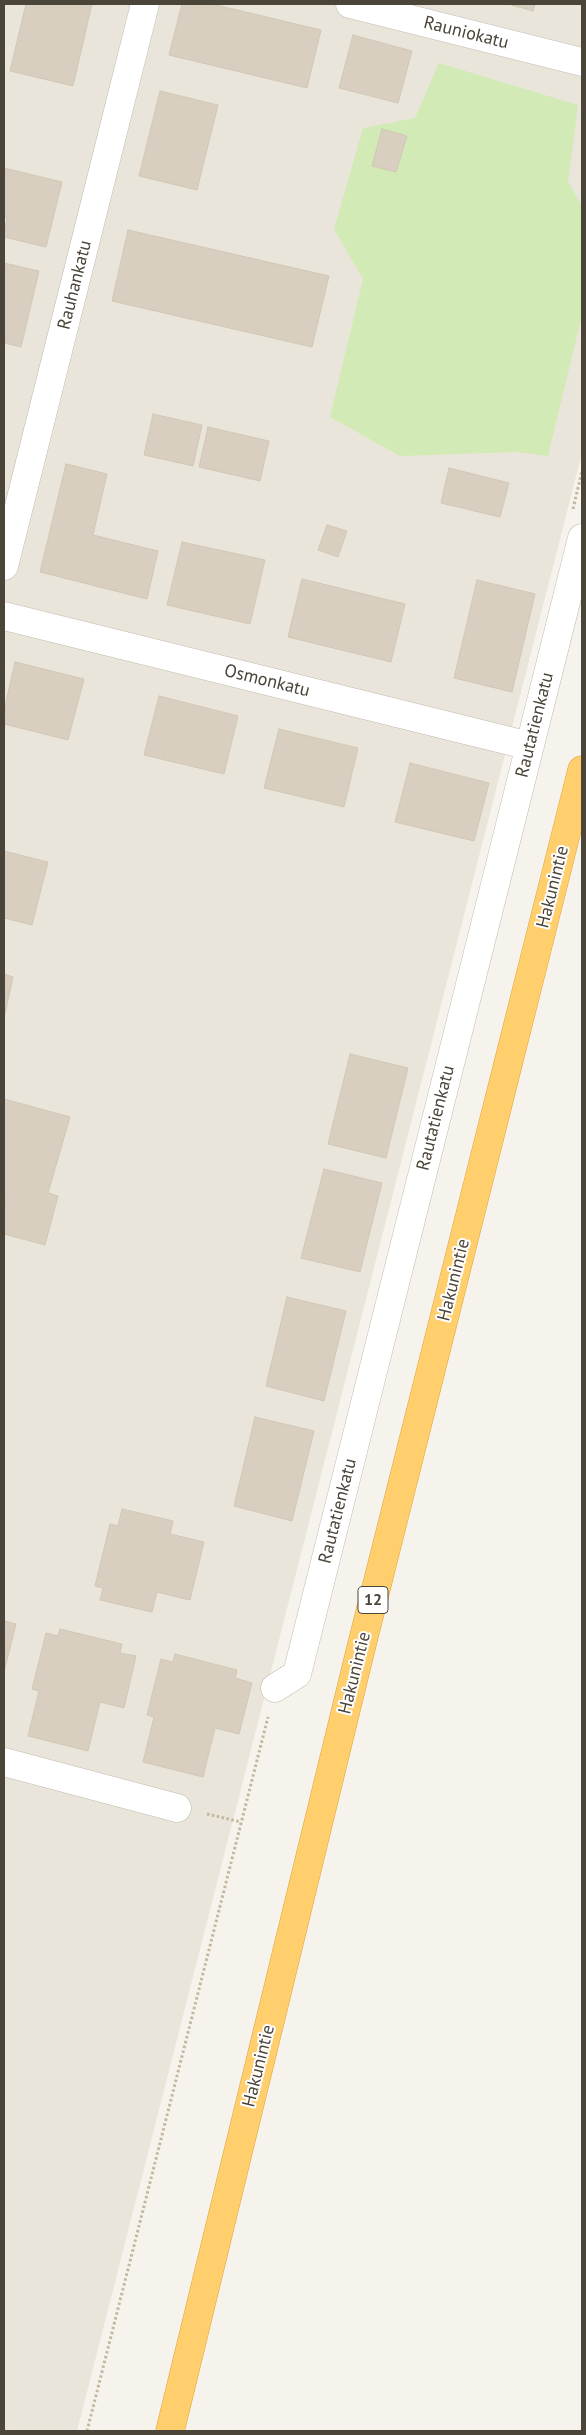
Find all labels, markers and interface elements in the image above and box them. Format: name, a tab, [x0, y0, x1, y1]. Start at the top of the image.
street label: Rauniokatu	[421, 12, 511, 54]
street label: Rauhankatu	[53, 238, 97, 332]
street label: Osmonkatu	[222, 660, 312, 702]
street label: Rautatienkatu	[512, 670, 558, 780]
street label: Hakunintie	[532, 844, 574, 930]
street label: Rautatienkatu	[413, 1063, 459, 1173]
street label: Hakunintie	[433, 1237, 475, 1323]
street label: Rautatienkatu	[315, 1456, 361, 1566]
road number: 12	[358, 1586, 388, 1614]
street label: Hakunintie	[334, 1630, 376, 1716]
street label: Hakunintie	[238, 2023, 280, 2109]

